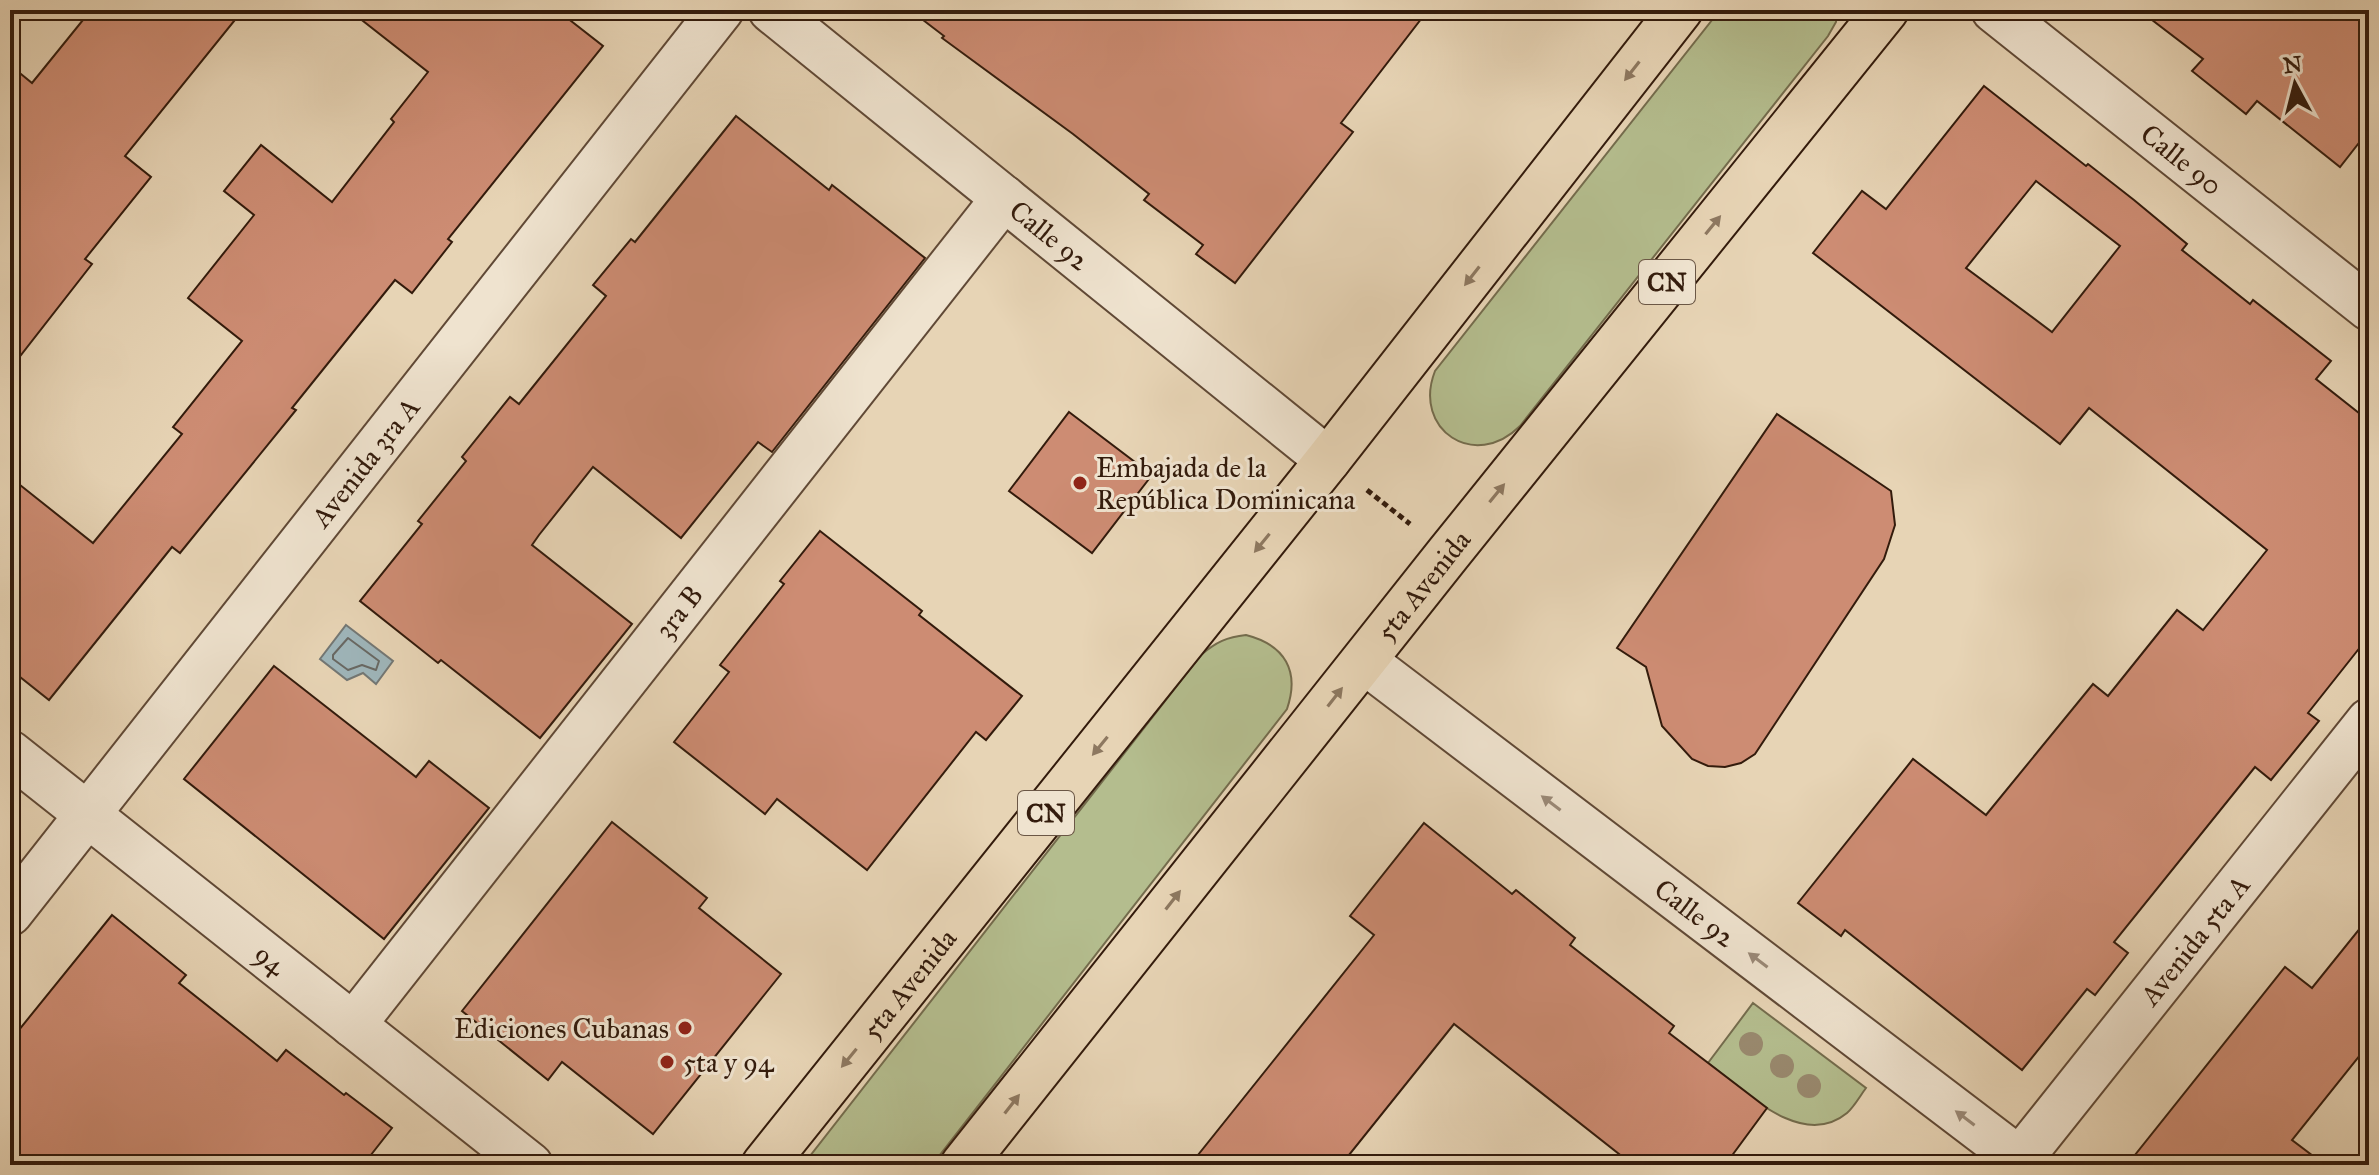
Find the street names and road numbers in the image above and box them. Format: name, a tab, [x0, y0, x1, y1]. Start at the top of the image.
street label: Calle 90	[2133, 116, 2230, 203]
street label: Calle 92	[1002, 193, 1096, 278]
road number: CN	[1639, 260, 1695, 304]
street label: Avenida 3ra A	[303, 390, 427, 535]
street label: 5ta Avenida	[1369, 523, 1478, 648]
street label: 3ra B	[647, 578, 710, 646]
road number: CN	[1018, 791, 1074, 835]
street label: Avenida 5ta A	[2132, 868, 2258, 1013]
street label: Calle 92	[1647, 871, 1742, 955]
street label: 5ta Avenida	[854, 922, 964, 1047]
street label: 94	[247, 936, 294, 984]

